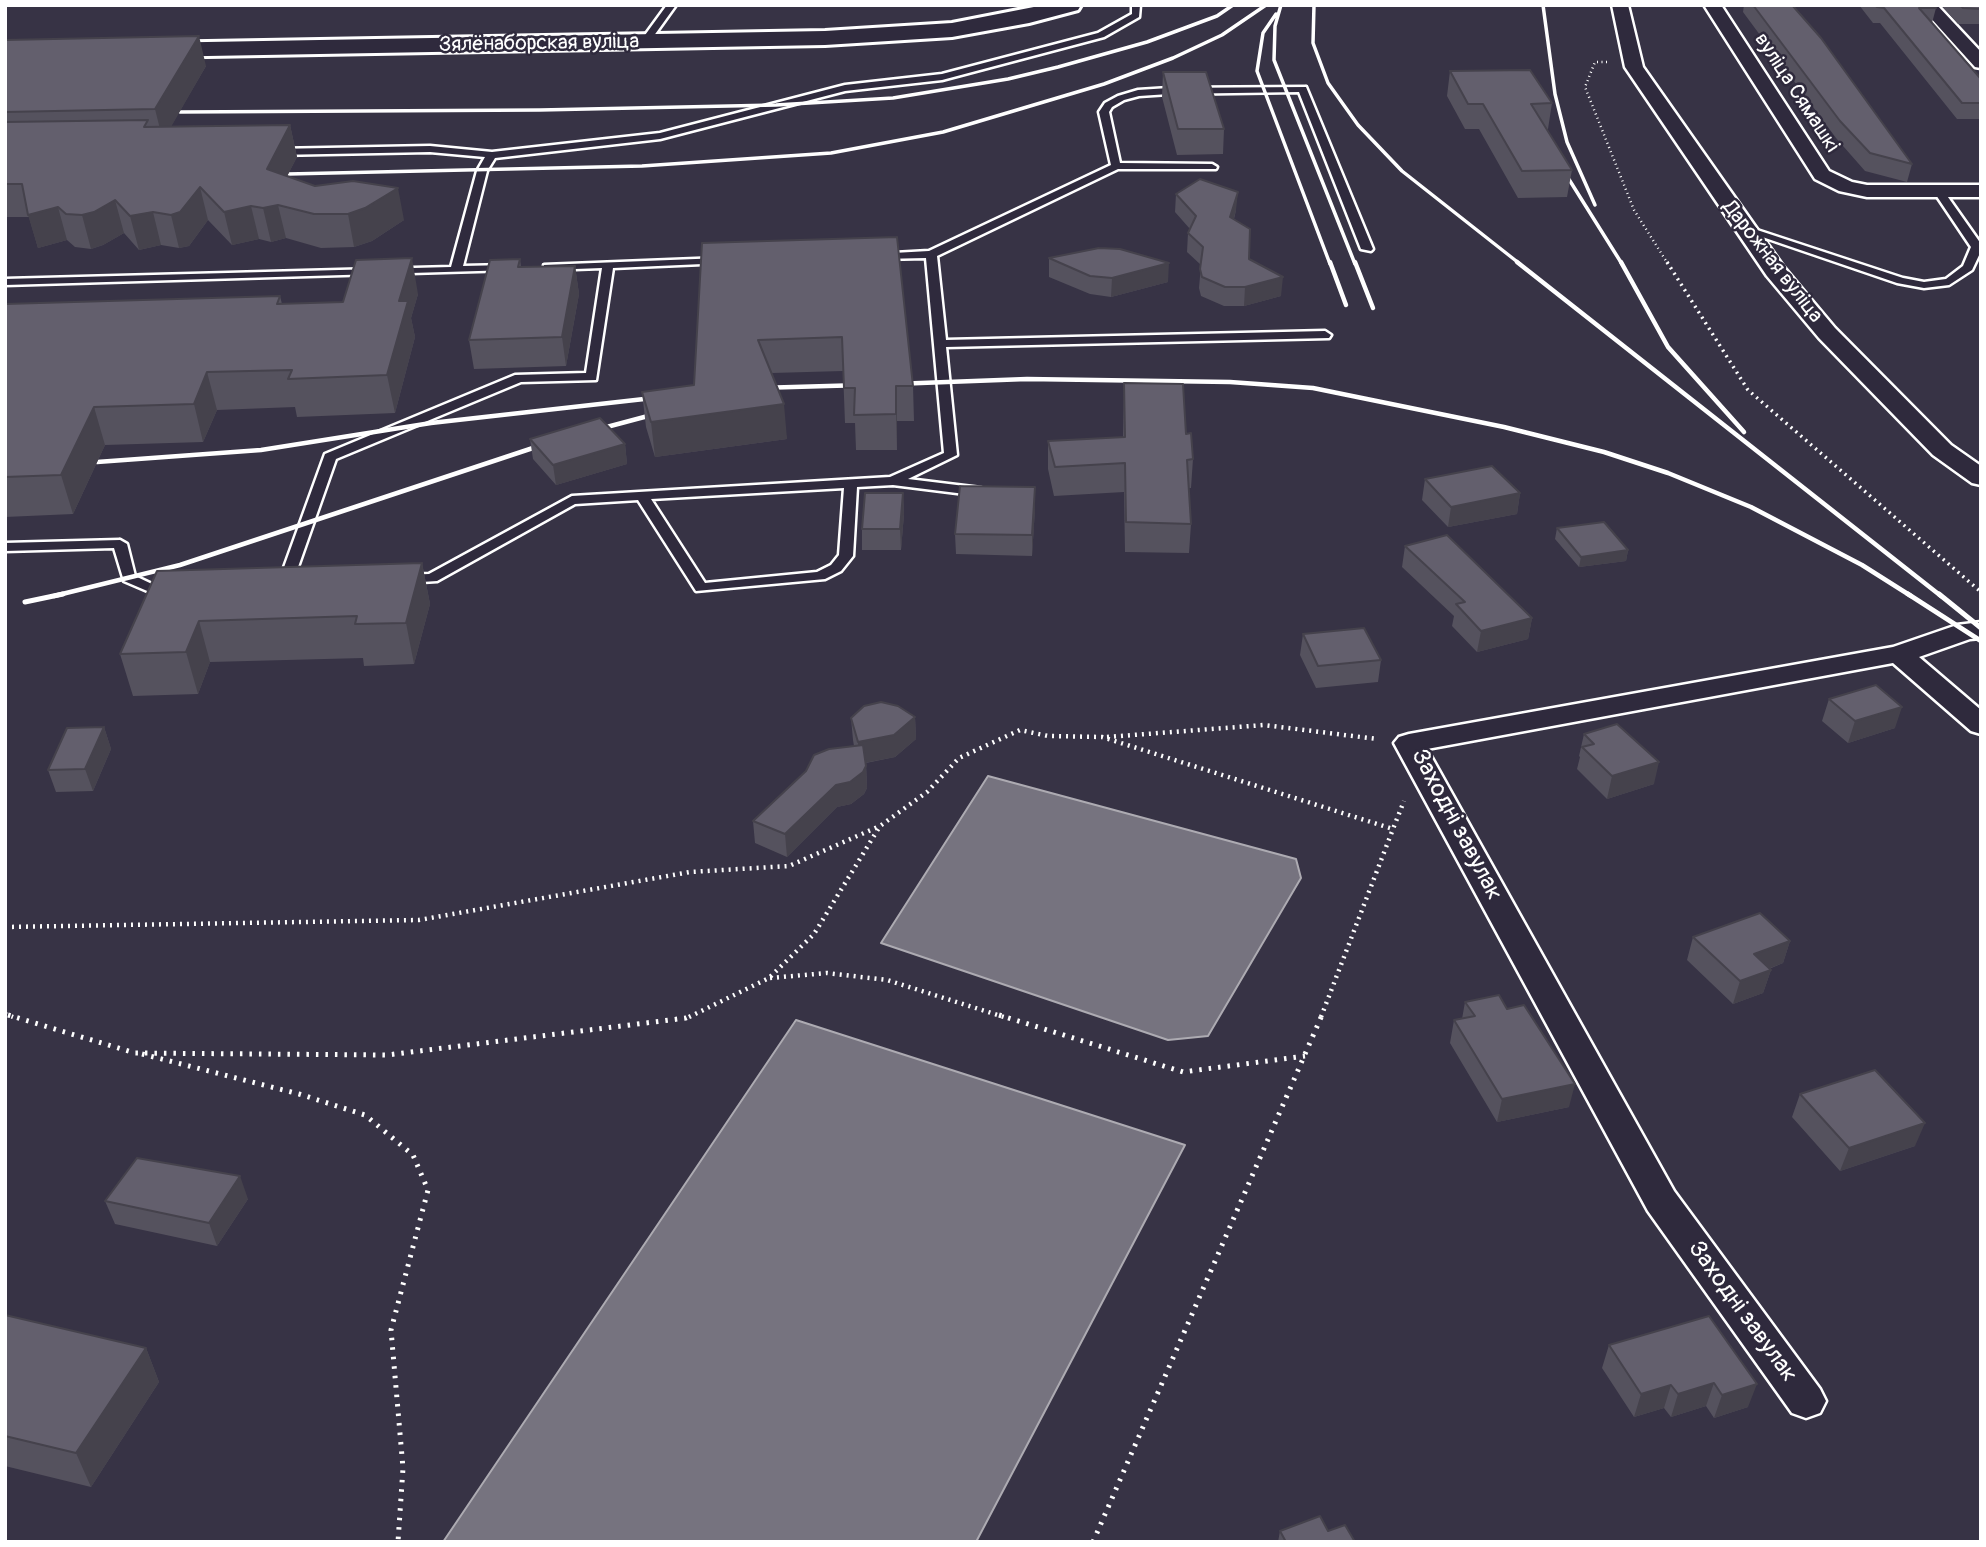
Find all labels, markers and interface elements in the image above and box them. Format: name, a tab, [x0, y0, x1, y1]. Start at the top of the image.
street label: вуліца Сямашкі	[1748, 29, 1844, 157]
street label: Зялёнаборская вуліца	[439, 30, 639, 58]
street label: Дарожная вуліца	[1716, 196, 1828, 328]
street label: Заходні завулак	[1404, 744, 1508, 906]
street label: Заходні завулак	[1681, 1236, 1803, 1388]

